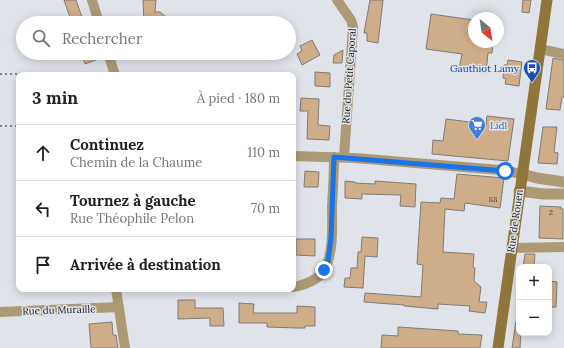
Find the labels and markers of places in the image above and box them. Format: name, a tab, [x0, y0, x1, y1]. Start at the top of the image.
bus stop icon: Gauthiot Lamy	[522, 58, 542, 83]
place label: Gauthiot Lamy	[450, 62, 520, 75]
supermarket icon: Lidl	[467, 115, 487, 140]
place label: Lidl	[490, 119, 508, 132]

